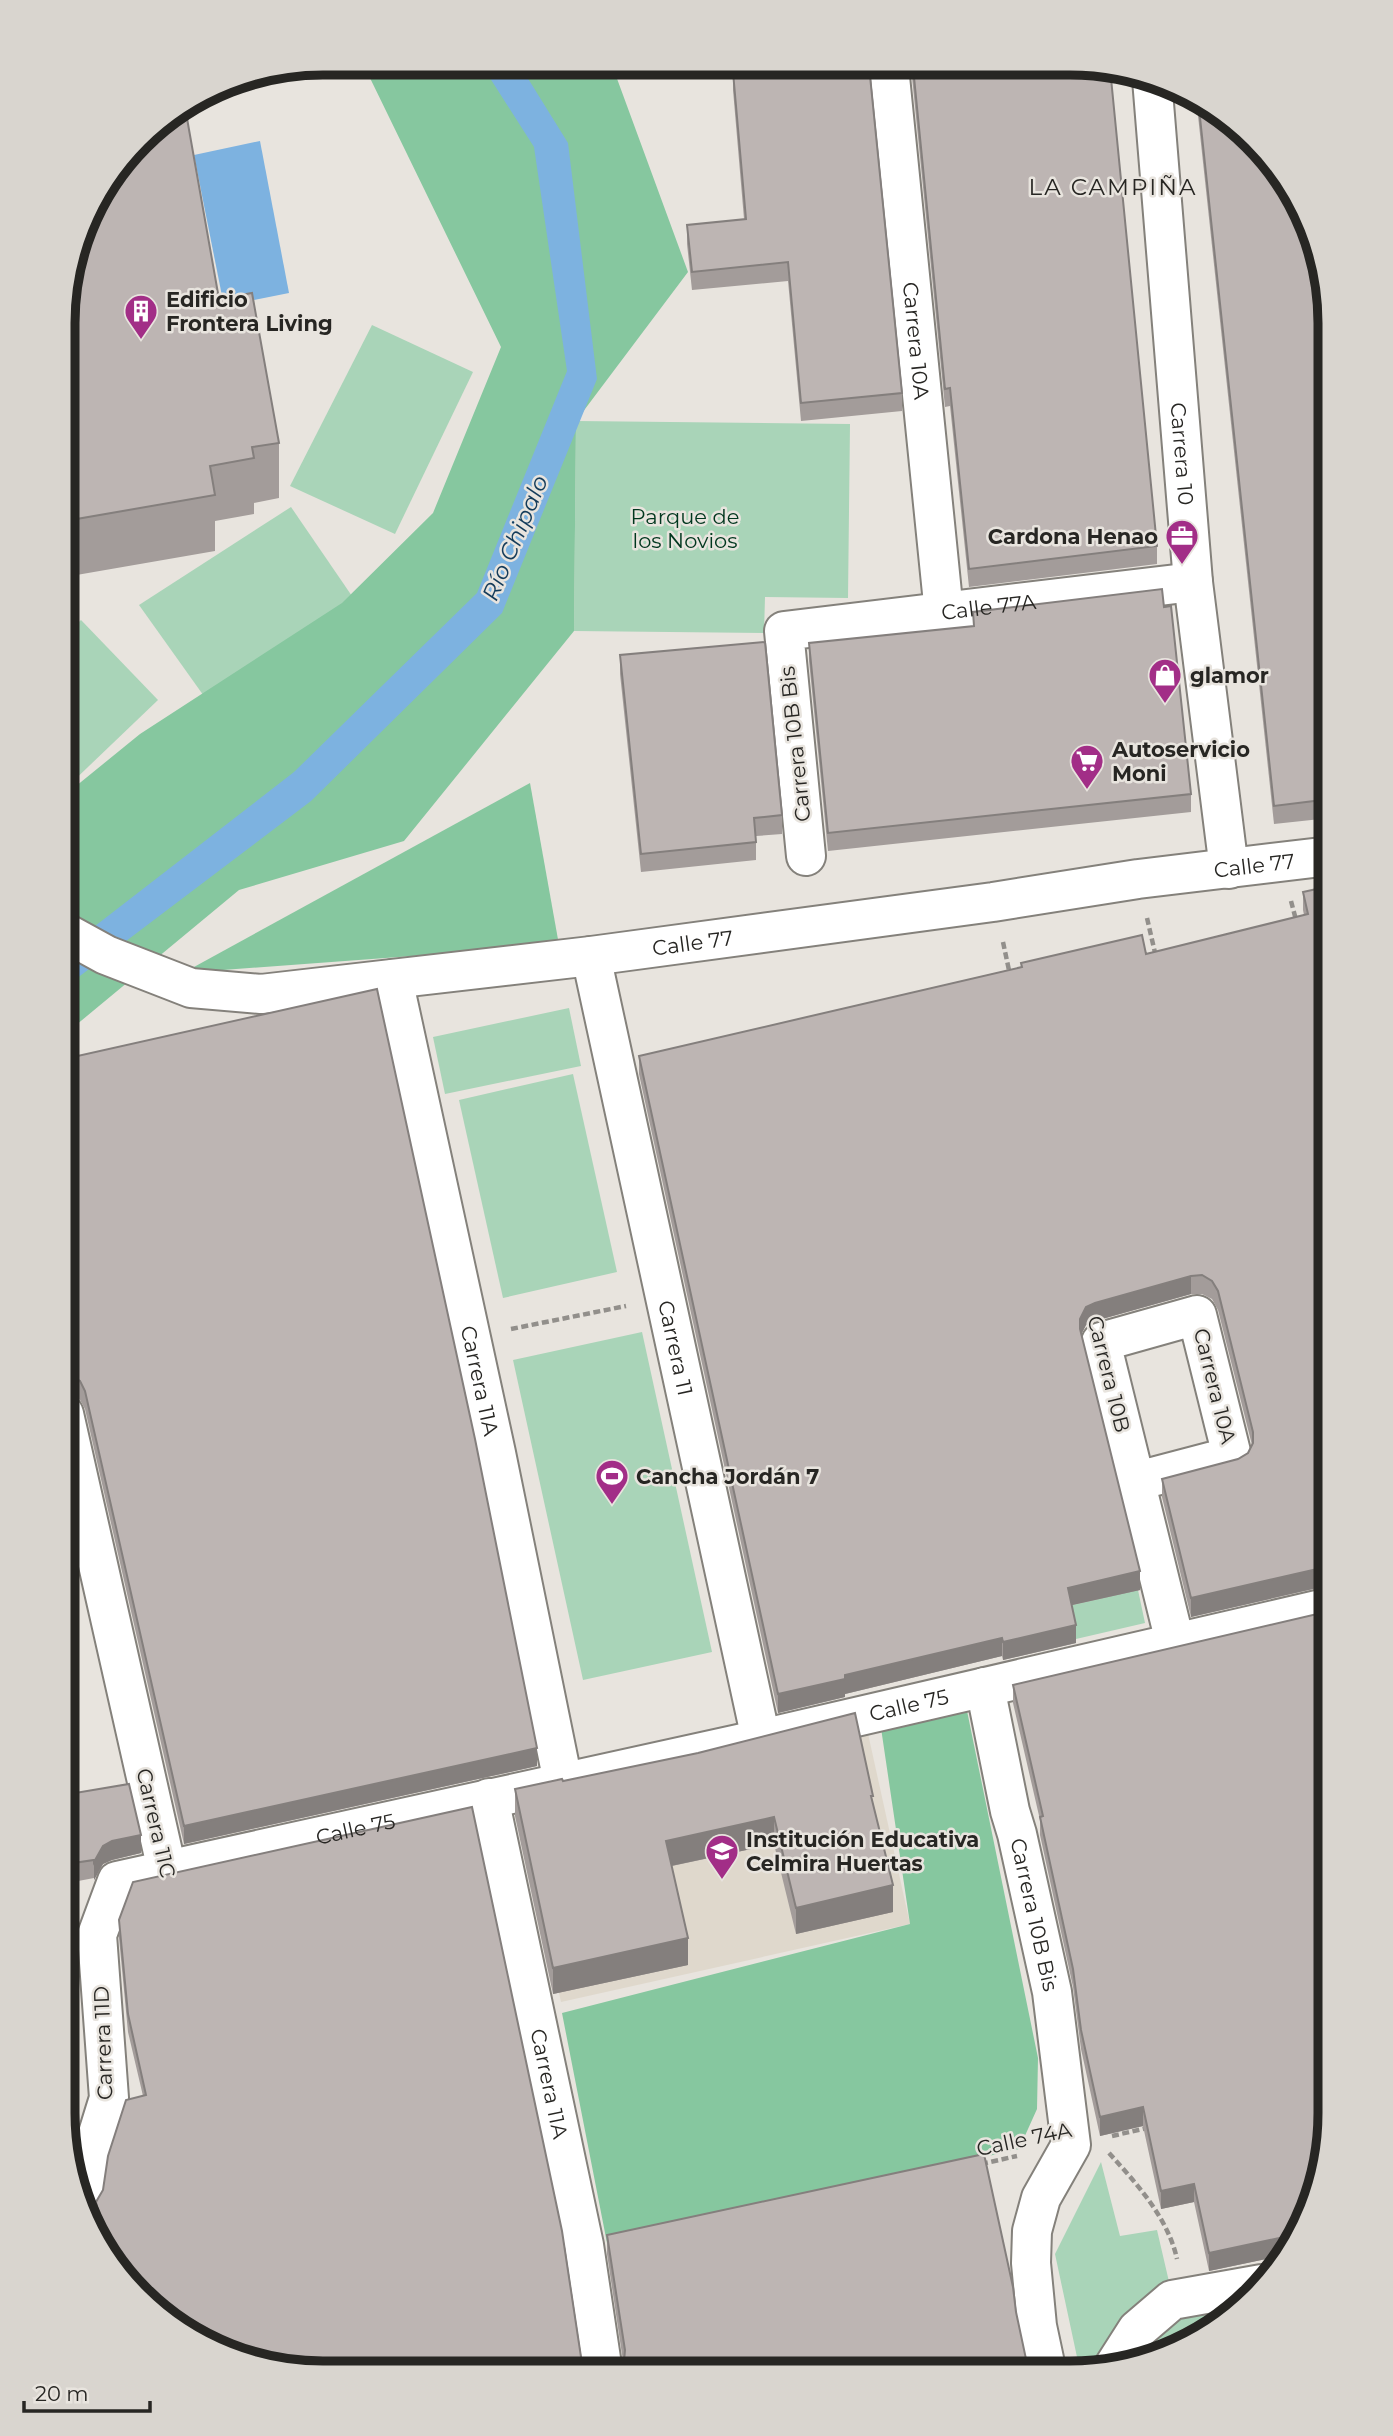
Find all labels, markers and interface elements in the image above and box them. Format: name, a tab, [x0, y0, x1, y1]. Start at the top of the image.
district label: LA CAMPIÑA	[1029, 173, 1197, 201]
street label: Carrera 10A	[898, 281, 935, 402]
place label: Edificio Frontera Living	[166, 287, 333, 336]
building icon: Edificio Frontera Living	[122, 292, 160, 341]
street label: Carrera 10	[1166, 401, 1199, 506]
water label: Río Chipalo	[476, 471, 554, 605]
park label: Parque de los Novios	[631, 504, 739, 553]
office icon: Cardona Henao	[1163, 517, 1201, 566]
place label: Cardona Henao	[988, 524, 1158, 549]
street label: Calle 77A	[940, 588, 1038, 625]
shop icon: glamor	[1146, 656, 1184, 705]
place label: glamor	[1190, 663, 1269, 688]
street label: Carrera 10B Bis	[774, 665, 816, 823]
place label: Autoservicio Moni	[1111, 737, 1250, 786]
supermarket icon: Autoservicio Moni	[1068, 742, 1106, 791]
street label: Calle 77	[1212, 848, 1296, 882]
street label: Calle 77	[651, 925, 735, 960]
street label: Carrera 11	[654, 1298, 699, 1398]
street label: Carrera 10B	[1082, 1313, 1136, 1435]
street label: Carrera 11A	[456, 1323, 505, 1439]
street label: Carrera 10A	[1189, 1326, 1242, 1447]
sports icon: Cancha Jordán 7	[593, 1457, 631, 1506]
place label: Cancha Jordán 7	[636, 1464, 819, 1489]
street label: Calle 75	[867, 1683, 951, 1726]
street label: Carrera 11C	[131, 1766, 181, 1880]
street label: Calle 75	[313, 1808, 398, 1849]
place label: Institución Educativa Celmira Huertas	[746, 1827, 979, 1876]
school or university icon: Institución Educativa Celmira Huertas	[703, 1832, 741, 1881]
street label: Carrera 10B Bis	[1006, 1835, 1064, 1994]
street label: Carrera 11D	[89, 1986, 117, 2100]
street label: Carrera 11A	[526, 2026, 574, 2142]
street label: Calle 74A	[974, 2117, 1075, 2161]
scale bar	[24, 2370, 150, 2414]
text: 20 m	[35, 2381, 89, 2406]

